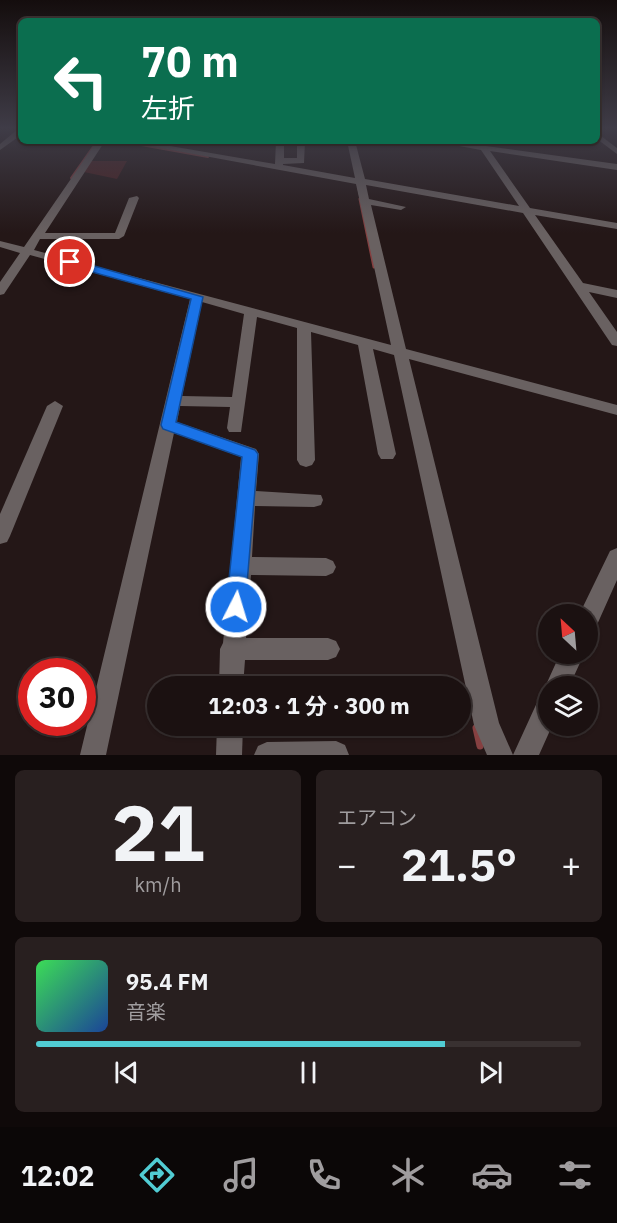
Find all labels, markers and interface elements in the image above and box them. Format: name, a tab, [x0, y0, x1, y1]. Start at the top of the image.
text: 70 m	[141, 34, 239, 89]
icon: left	[42, 42, 120, 120]
text: 左折	[141, 90, 195, 125]
pin	[44, 236, 95, 287]
icon: arrive	[53, 245, 86, 278]
position arrow	[204, 575, 268, 639]
north arrow	[538, 604, 598, 664]
map controls	[538, 604, 598, 736]
speed limit sign: 30	[18, 658, 96, 736]
button: layers	[538, 676, 598, 736]
text: 12:03 · 1 分 · 300 m	[208, 691, 410, 720]
text: 21	[111, 781, 205, 882]
text: エアコン	[337, 804, 417, 831]
text: 21.5°	[401, 835, 517, 893]
text: −	[337, 843, 357, 886]
text: +	[561, 843, 581, 886]
text: km/h	[134, 871, 182, 898]
text: 95.4 FM	[126, 967, 209, 996]
text: 音楽	[126, 998, 166, 1025]
icon: previous	[110, 1056, 143, 1089]
icon: pause	[292, 1056, 325, 1089]
icon: next	[474, 1056, 507, 1089]
icon: directions	[136, 1154, 178, 1196]
icon: music	[220, 1154, 262, 1196]
icon: phone	[303, 1154, 345, 1196]
icon: climate	[387, 1154, 429, 1196]
icon: car	[471, 1154, 513, 1196]
icon: filters	[554, 1154, 596, 1196]
text: 12:02	[21, 1158, 95, 1193]

